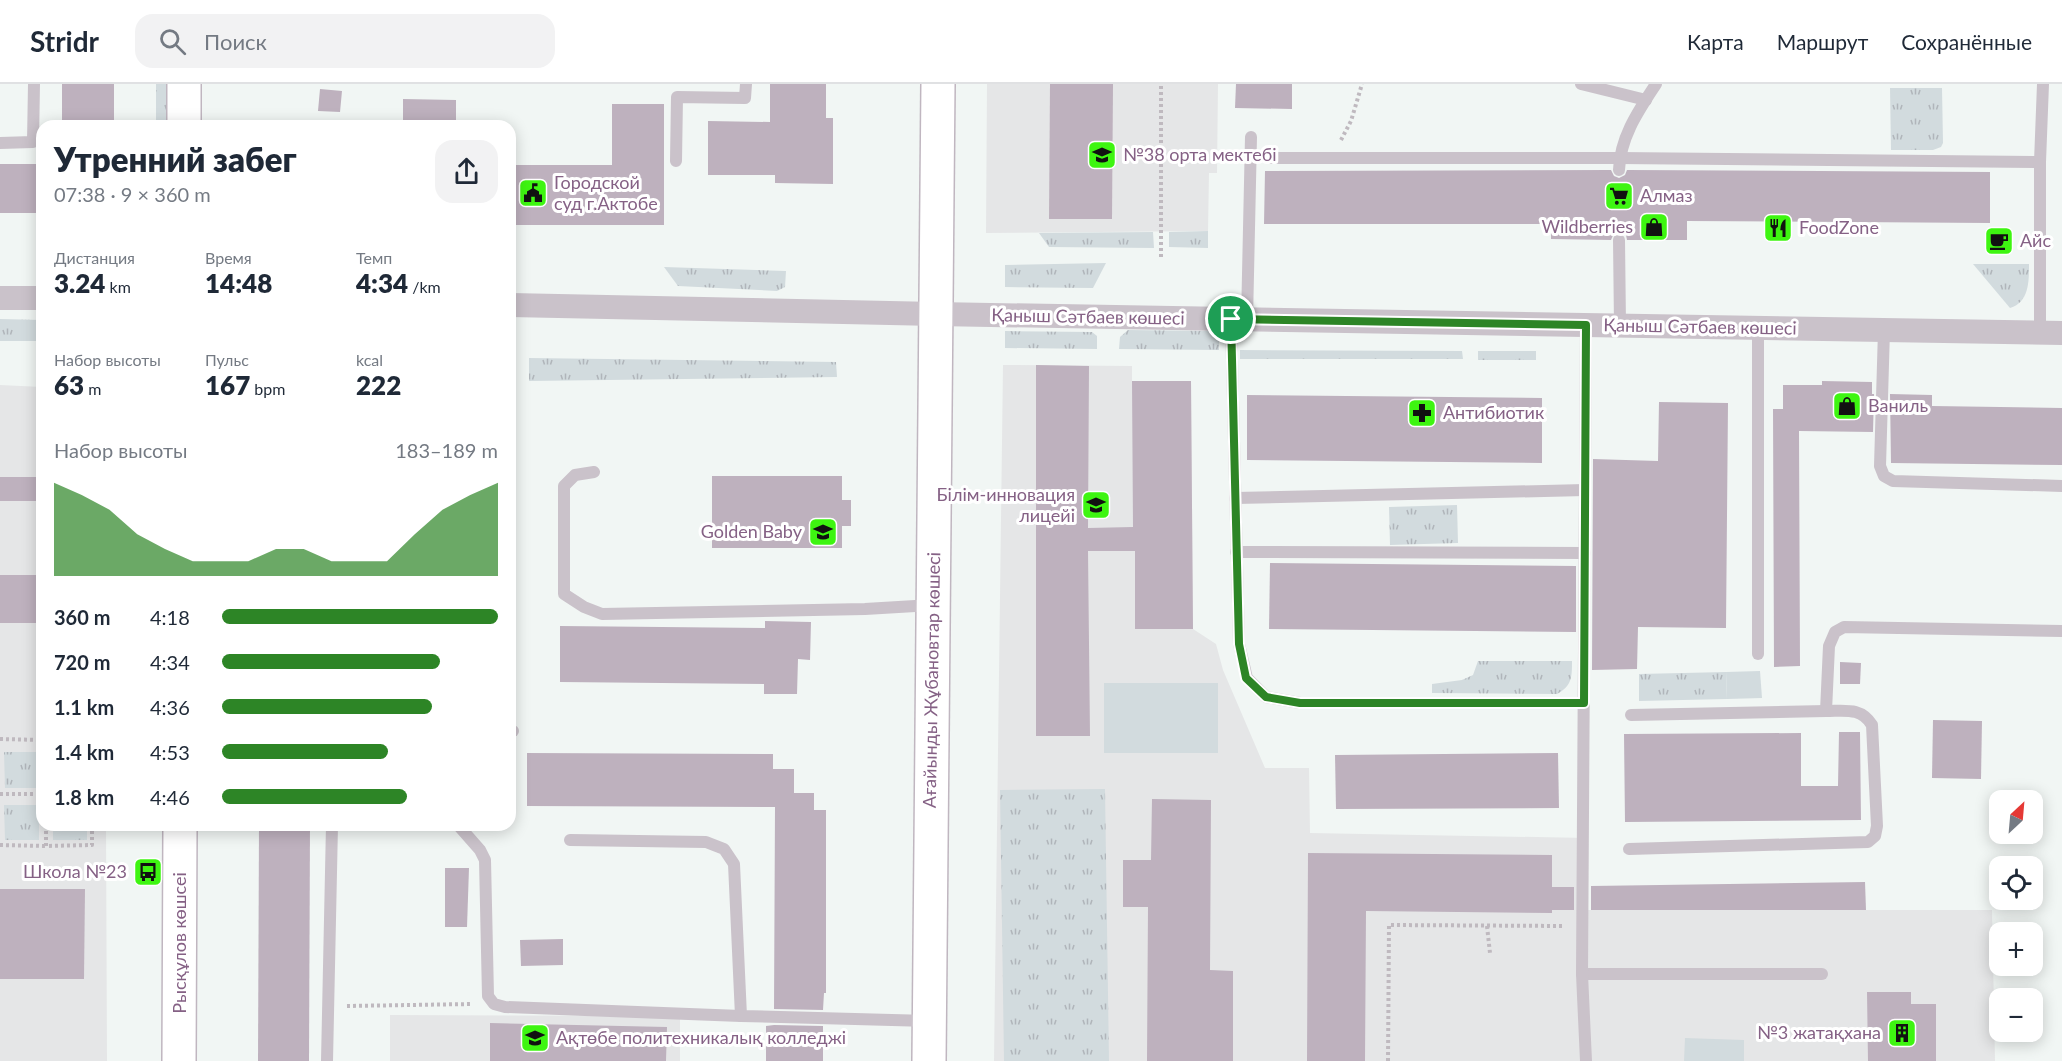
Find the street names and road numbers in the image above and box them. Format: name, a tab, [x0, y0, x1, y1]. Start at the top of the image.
street label: Қаныш Сәтбаев көшесі	[991, 303, 1185, 329]
street label: Қаныш Сәтбаев көшесі	[1603, 313, 1797, 339]
street label: Ағайынды Жұбановтар көшесі	[918, 552, 944, 808]
street label: Рысқұлов көшсеі	[168, 872, 190, 1014]

